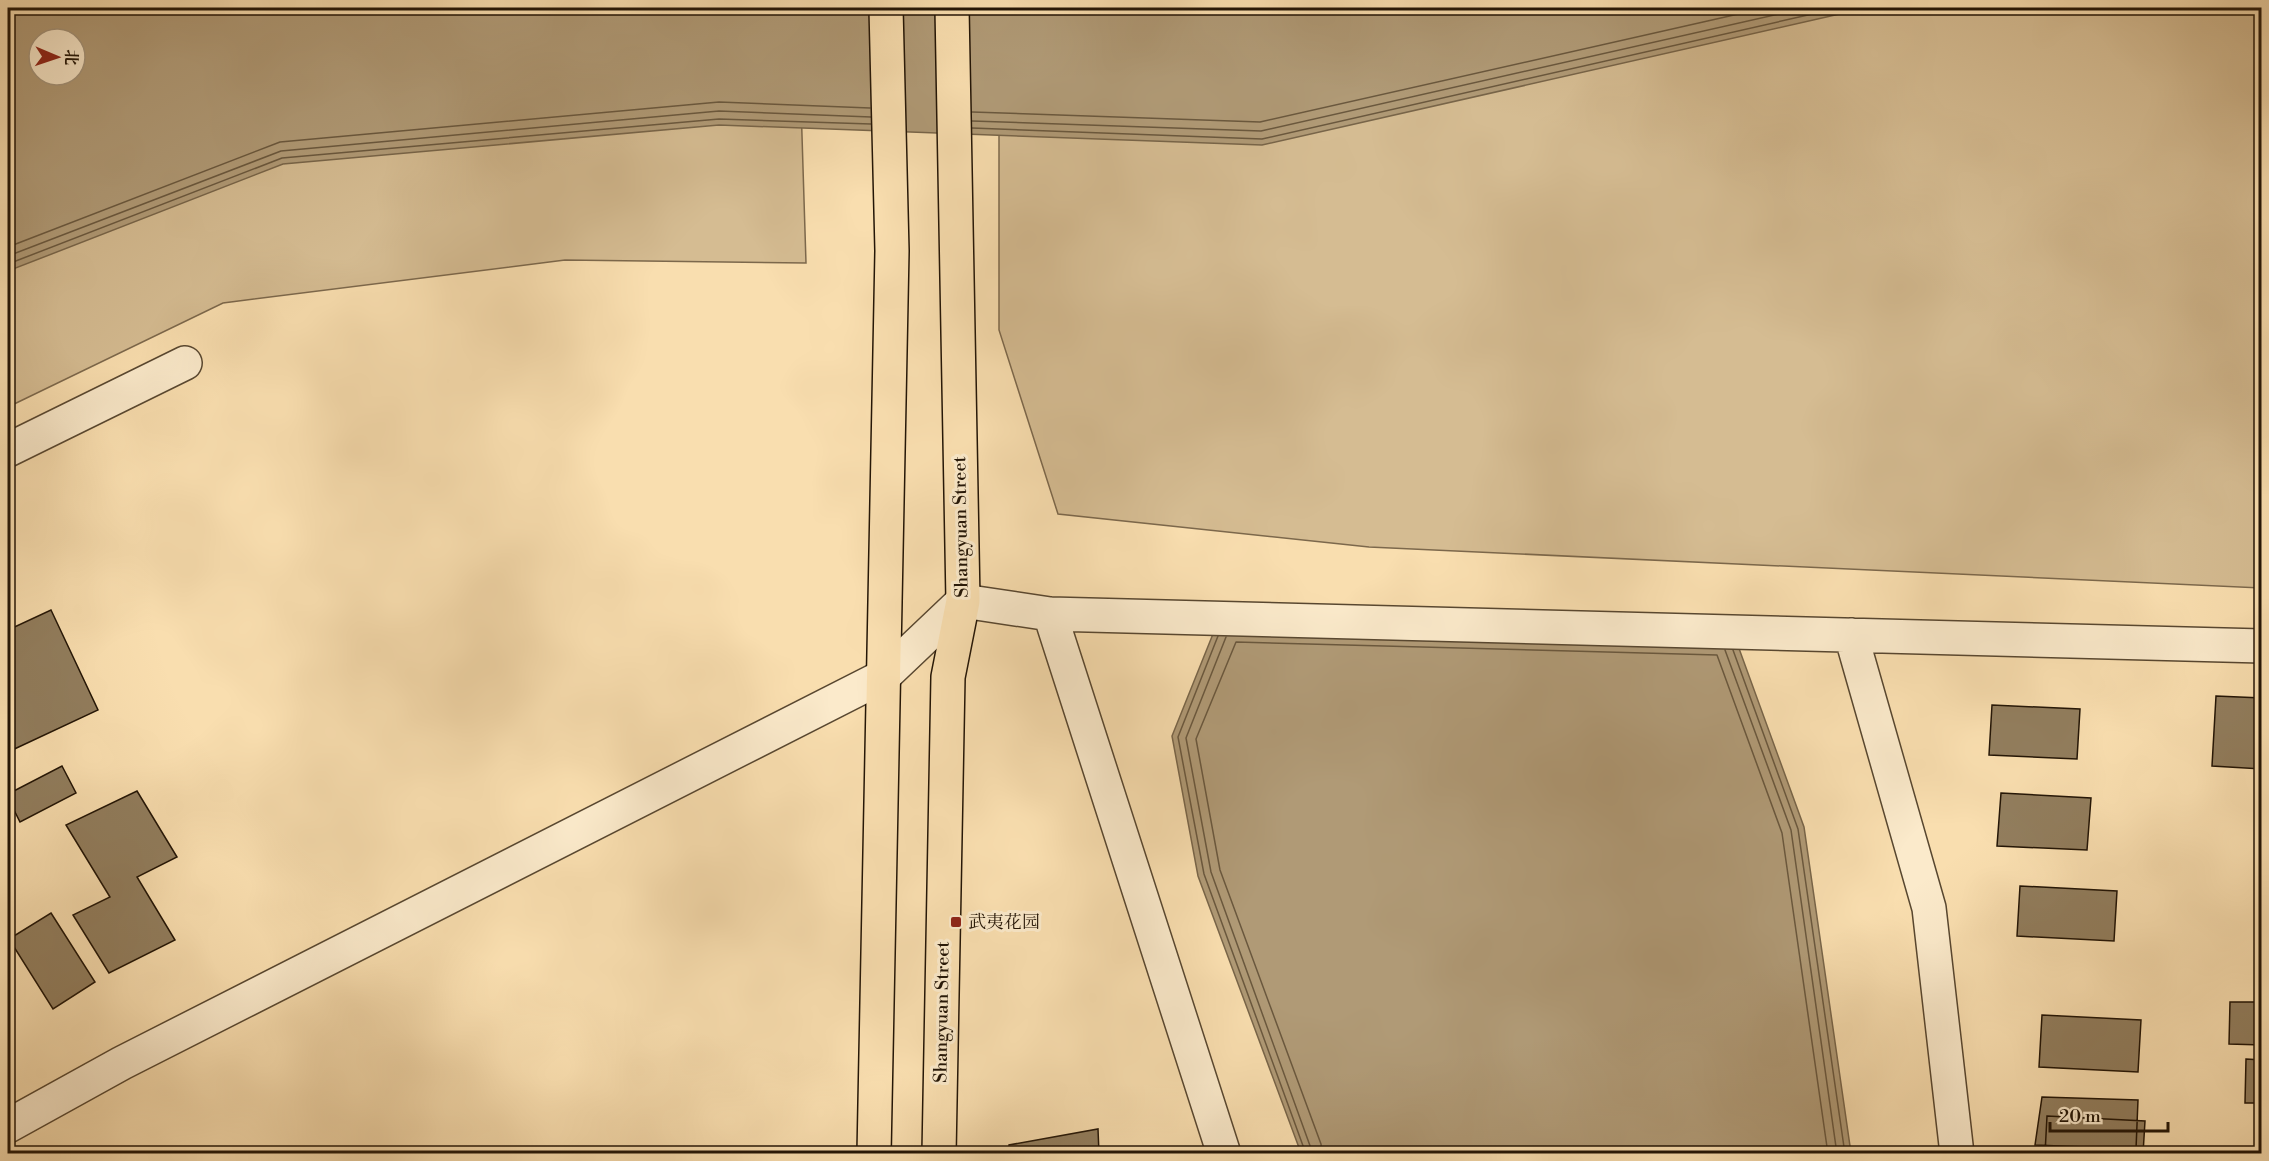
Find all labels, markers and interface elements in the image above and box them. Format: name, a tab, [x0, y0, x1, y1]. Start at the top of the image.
north arrow	[27, 27, 87, 87]
text: 北	[61, 49, 81, 66]
street label: Shangyuan Street	[948, 455, 974, 598]
place label: 武夷花园	[968, 911, 1040, 934]
marker: 武夷花园	[949, 915, 963, 929]
street label: Shangyuan Street	[929, 940, 955, 1083]
scale bar	[2050, 1095, 2168, 1133]
text: 20 m	[2059, 1105, 2101, 1128]

